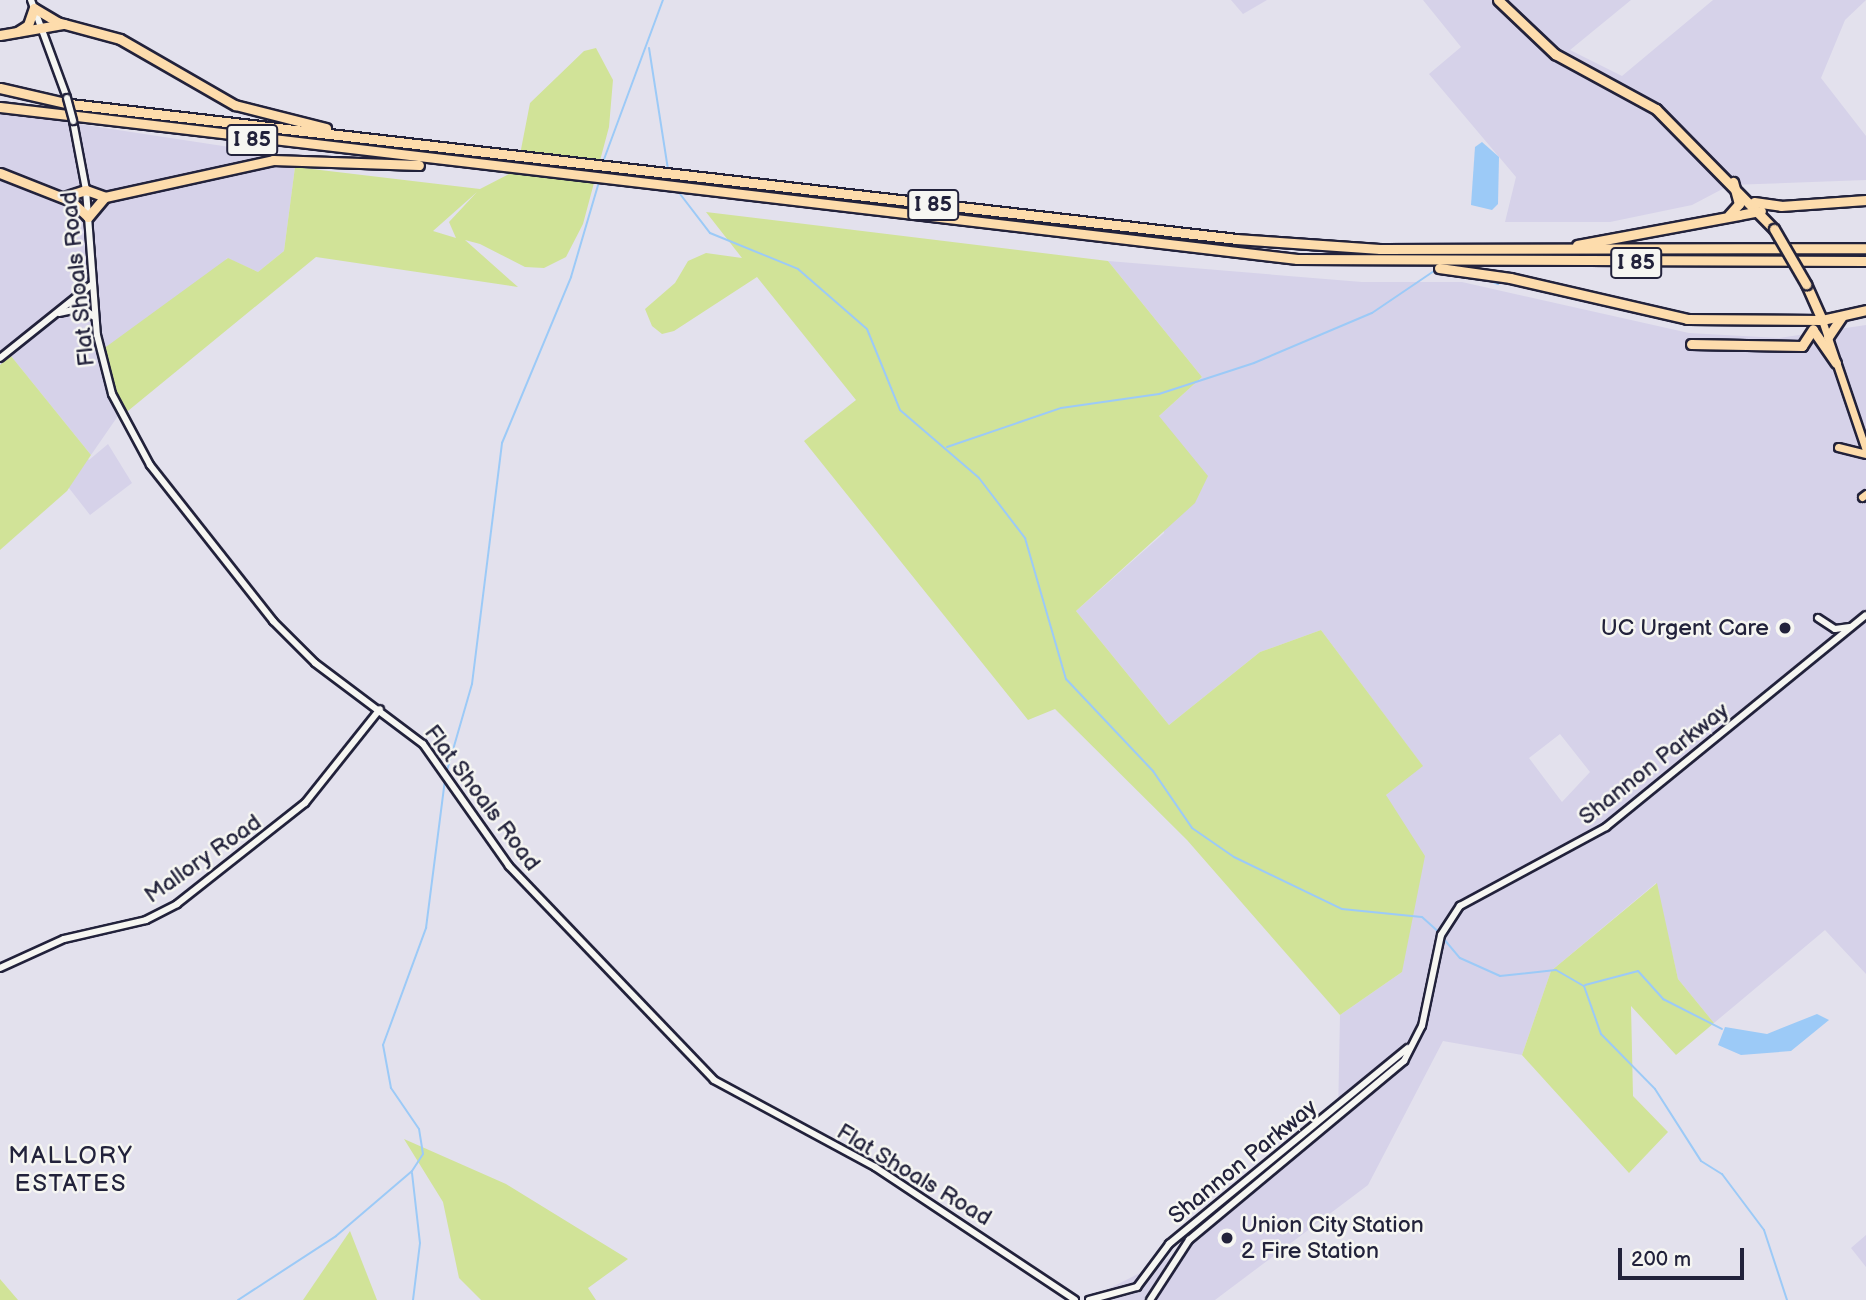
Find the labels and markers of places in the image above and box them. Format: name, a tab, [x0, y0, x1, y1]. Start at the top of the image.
place label: UC Urgent Care	[1601, 614, 1769, 642]
marker: UC Urgent Care	[1775, 618, 1795, 638]
place label: Union City Station 2 Fire Station	[1241, 1211, 1426, 1265]
marker: Union City Station 2 Fire Station	[1219, 1230, 1235, 1246]

